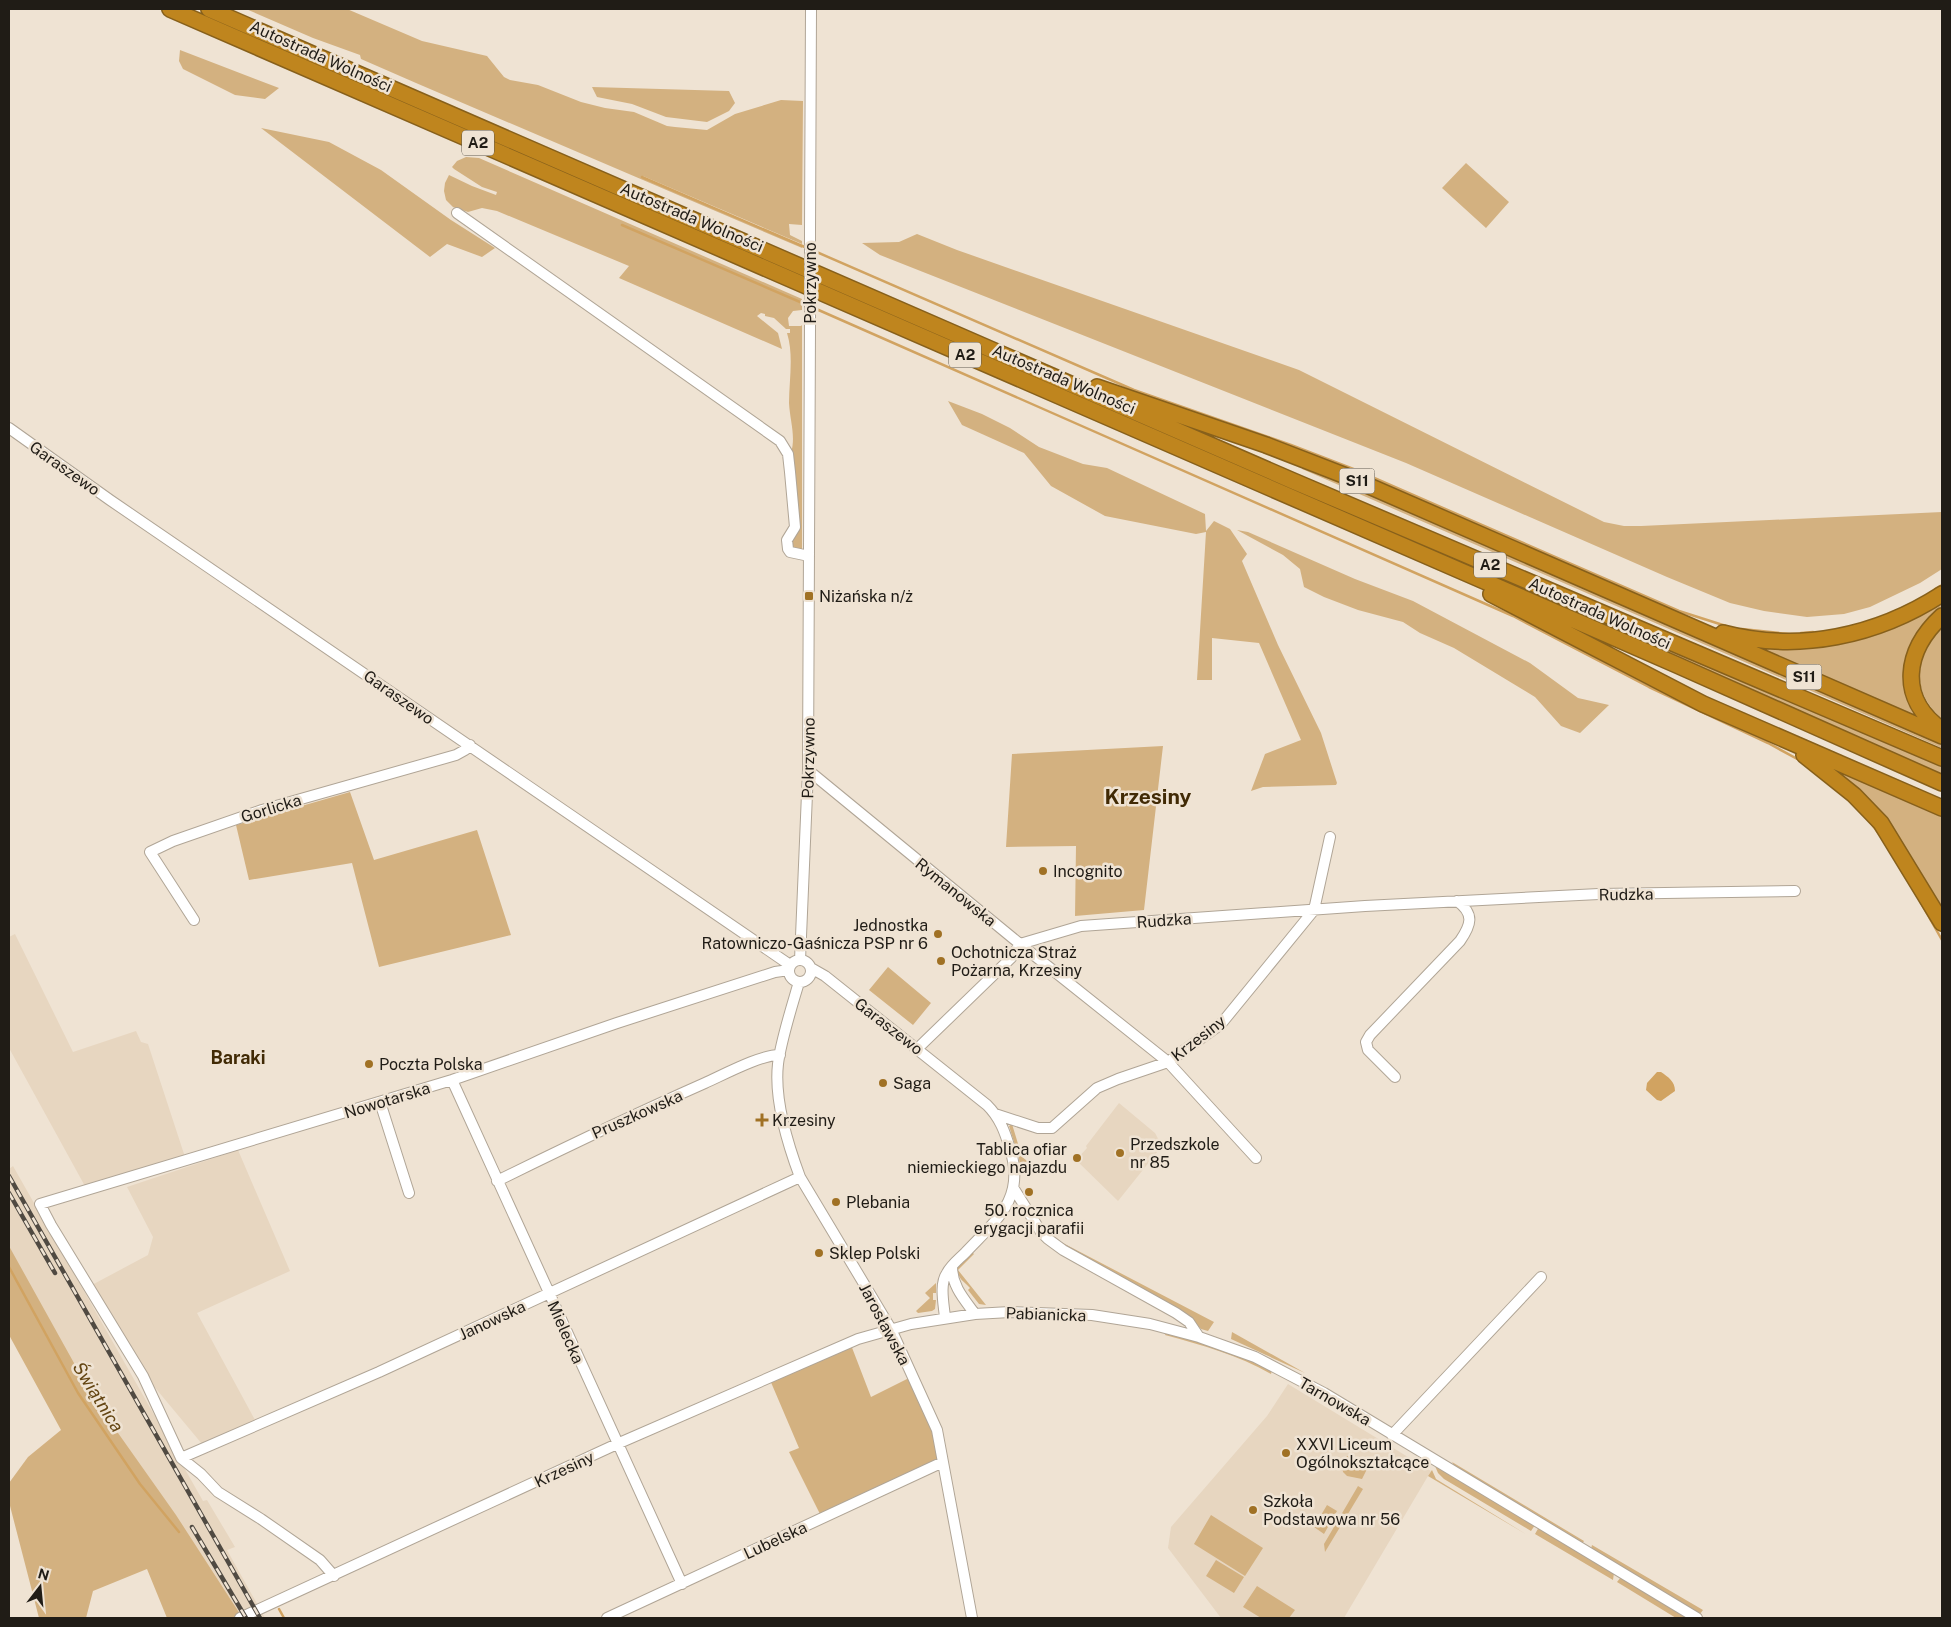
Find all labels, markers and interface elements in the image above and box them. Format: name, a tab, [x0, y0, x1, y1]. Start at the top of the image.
street label: Autostrada Wolności	[247, 17, 395, 96]
road number: A2	[462, 130, 494, 156]
street label: Autostrada Wolności	[617, 179, 766, 256]
street label: Pokrzywno	[801, 242, 820, 324]
street label: Autostrada Wolności	[989, 341, 1138, 418]
road number: A2	[949, 342, 981, 368]
street label: Garaszewo	[26, 437, 103, 500]
road number: S11	[1340, 468, 1374, 494]
road number: A2	[1474, 552, 1506, 578]
street label: Autostrada Wolności	[1526, 574, 1674, 653]
place label: Niżańska n/ż	[819, 587, 913, 606]
marker: Niżańska n/ż	[803, 590, 815, 602]
road number: S11	[1786, 664, 1822, 690]
street label: Garaszewo	[360, 666, 437, 729]
street label: Pokrzywno	[798, 717, 819, 799]
district label: Krzesiny	[1105, 784, 1192, 809]
street label: Gorlicka	[239, 790, 304, 827]
street label: Rymanowska	[912, 854, 1000, 931]
place label: Incognito	[1053, 862, 1123, 881]
marker: Incognito	[1037, 865, 1049, 877]
street label: Rudzka	[1598, 885, 1654, 904]
street label: Rudzka	[1136, 909, 1192, 932]
place label: Jednostka Ratowniczo-Gaśnicza PSP nr 6	[702, 916, 928, 953]
marker: Jednostka Ratowniczo-Gaśnicza PSP nr 6	[932, 928, 944, 940]
place label: Ochotnicza Straż Pożarna, Krzesiny	[951, 943, 1083, 980]
marker: Ochotnicza Straż Pożarna, Krzesiny	[935, 955, 947, 967]
street label: Garaszewo	[851, 994, 927, 1059]
street label: Krzesiny	[1167, 1011, 1230, 1065]
district label: Baraki	[210, 1047, 266, 1068]
place label: Poczta Polska	[379, 1055, 483, 1074]
marker: Poczta Polska	[363, 1058, 375, 1070]
place label: Saga	[893, 1074, 931, 1093]
marker: Saga	[877, 1077, 889, 1089]
street label: Nowotarska	[342, 1078, 432, 1123]
street label: Pruszkowska	[589, 1086, 685, 1143]
place label: Krzesiny	[772, 1111, 836, 1130]
marker: Krzesiny	[756, 1114, 768, 1126]
place label: Przedszkole nr 85	[1130, 1135, 1220, 1172]
place label: Tablica ofiar niemieckiego najazdu	[907, 1140, 1067, 1177]
marker: Przedszkole nr 85	[1114, 1147, 1126, 1159]
marker: Tablica ofiar niemieckiego najazdu	[1071, 1152, 1083, 1164]
marker: 50. rocznica erygacji parafii	[1023, 1186, 1035, 1198]
place label: Plebania	[846, 1193, 910, 1212]
marker: Plebania	[830, 1196, 842, 1208]
place label: 50. rocznica erygacji parafii	[974, 1201, 1084, 1238]
place label: Sklep Polski	[829, 1244, 920, 1263]
marker: Sklep Polski	[813, 1247, 825, 1259]
street label: Jarosławska	[855, 1280, 914, 1369]
street label: Janowska	[456, 1297, 529, 1344]
street label: Mielecka	[543, 1298, 588, 1367]
street label: Pabianicka	[1005, 1304, 1087, 1325]
water label: Świątnica	[69, 1357, 129, 1436]
street label: Tarnowska	[1295, 1373, 1374, 1430]
place label: XXVI Liceum Ogólnokształcące	[1296, 1435, 1429, 1472]
street label: Krzesiny	[531, 1447, 597, 1492]
marker: XXVI Liceum Ogólnokształcące	[1280, 1447, 1292, 1459]
place label: Szkoła Podstawowa nr 56	[1263, 1492, 1400, 1529]
marker: Szkoła Podstawowa nr 56	[1247, 1504, 1259, 1516]
street label: Lubelska	[741, 1518, 810, 1563]
north arrow	[15, 1562, 65, 1612]
text: N	[36, 1565, 51, 1584]

